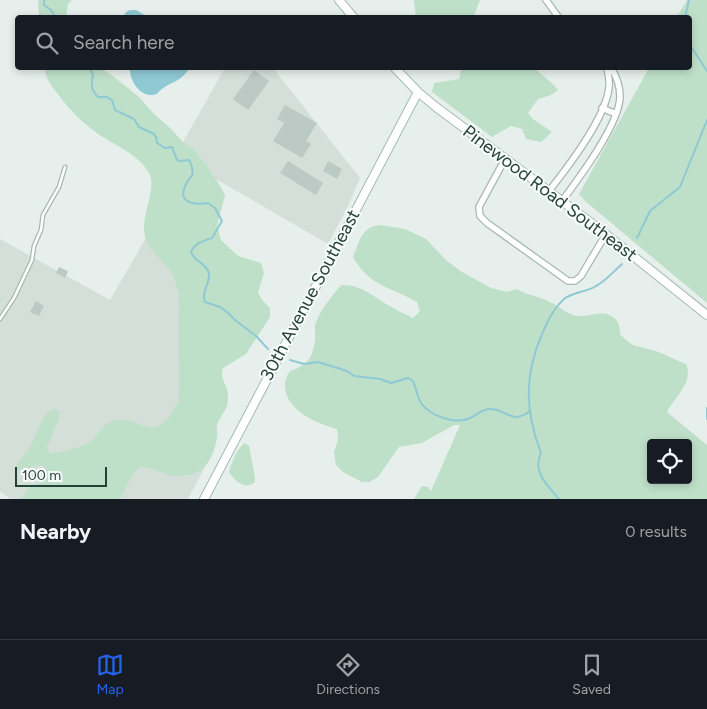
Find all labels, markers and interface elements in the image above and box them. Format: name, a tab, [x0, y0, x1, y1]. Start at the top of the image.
search box	[15, 15, 692, 70]
icon: search	[33, 29, 61, 57]
text: Search here	[73, 31, 175, 54]
street label: Pinewood Road Southeast	[459, 120, 642, 266]
street label: 30th Avenue Southeast	[256, 206, 365, 384]
map controls	[647, 439, 692, 484]
button: locate	[647, 439, 692, 484]
scale bar	[15, 464, 108, 487]
text: 100 m	[22, 467, 61, 484]
text: Nearby	[20, 519, 91, 544]
text: 0 results	[625, 522, 687, 541]
tab: Map	[96, 651, 124, 698]
tab: Directions	[316, 651, 380, 698]
tab: Saved	[572, 651, 611, 698]

